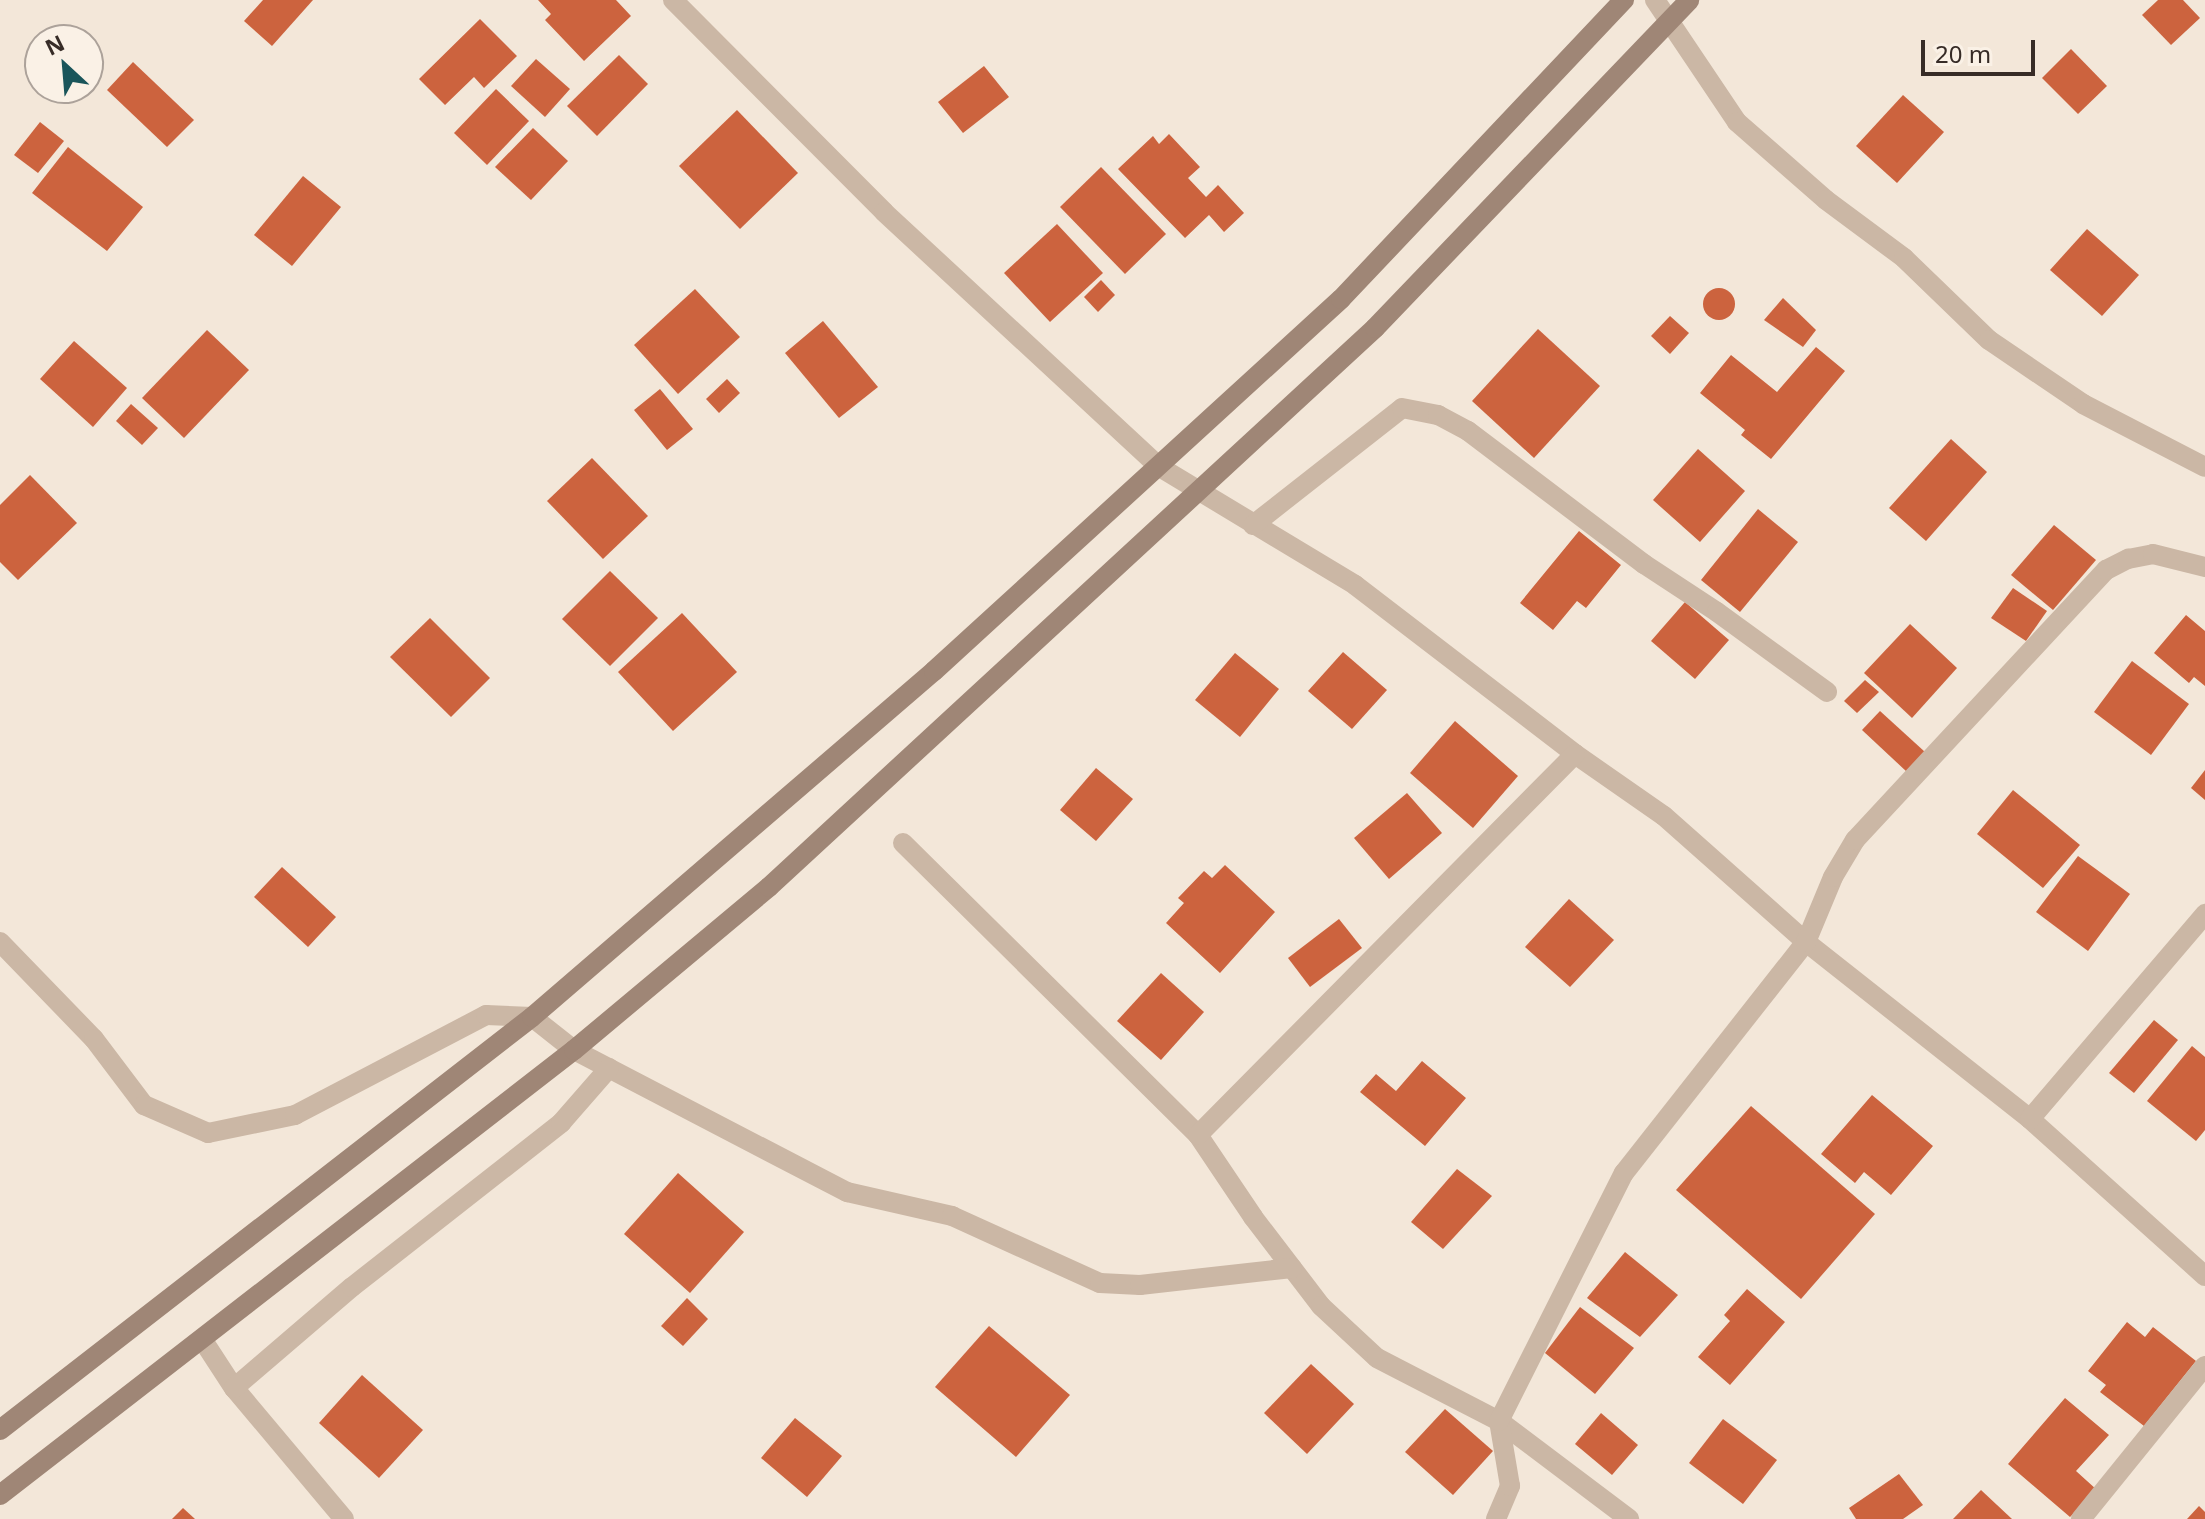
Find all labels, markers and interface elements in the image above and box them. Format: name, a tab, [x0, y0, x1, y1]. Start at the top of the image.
north arrow	[24, 24, 104, 104]
scale bar	[1925, 24, 2039, 74]
text: N	[40, 27, 69, 62]
text: 20 m	[1935, 37, 1991, 70]

